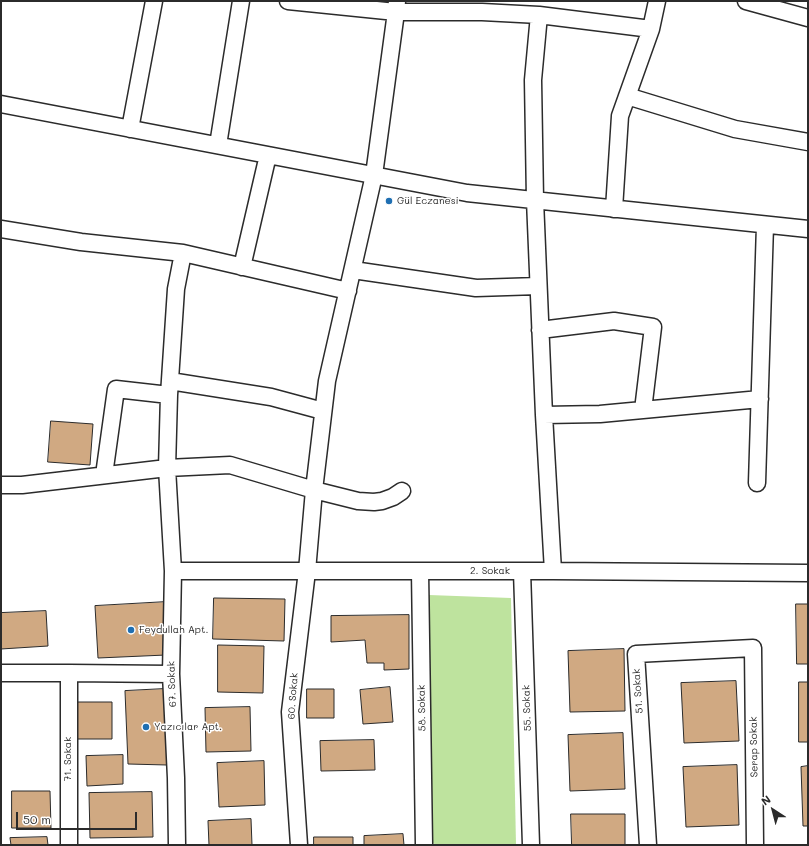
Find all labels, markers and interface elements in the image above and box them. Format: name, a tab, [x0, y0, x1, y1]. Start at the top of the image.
place label: Gül Eczanesi	[397, 195, 459, 207]
marker: Gül Eczanesi	[384, 196, 394, 206]
street label: 2. Sokak	[470, 565, 510, 577]
place label: Feydullah Apt.	[139, 624, 208, 636]
marker: Feydullah Apt.	[126, 625, 136, 635]
street label: 67. Sokak	[165, 661, 179, 707]
street label: 51. Sokak	[630, 668, 646, 714]
street label: 60. Sokak	[285, 672, 301, 720]
street label: 58. Sokak	[416, 685, 428, 731]
street label: 55. Sokak	[520, 685, 534, 731]
street label: Serap Sokak	[747, 716, 761, 778]
place label: Yazıcılar Apt.	[154, 721, 222, 733]
marker: Yazıcılar Apt.	[141, 722, 151, 732]
street label: 71. Sokak	[62, 737, 74, 781]
north arrow	[753, 790, 793, 830]
text: N	[758, 791, 773, 808]
scale bar	[18, 804, 139, 830]
text: 50 m	[23, 811, 51, 827]

